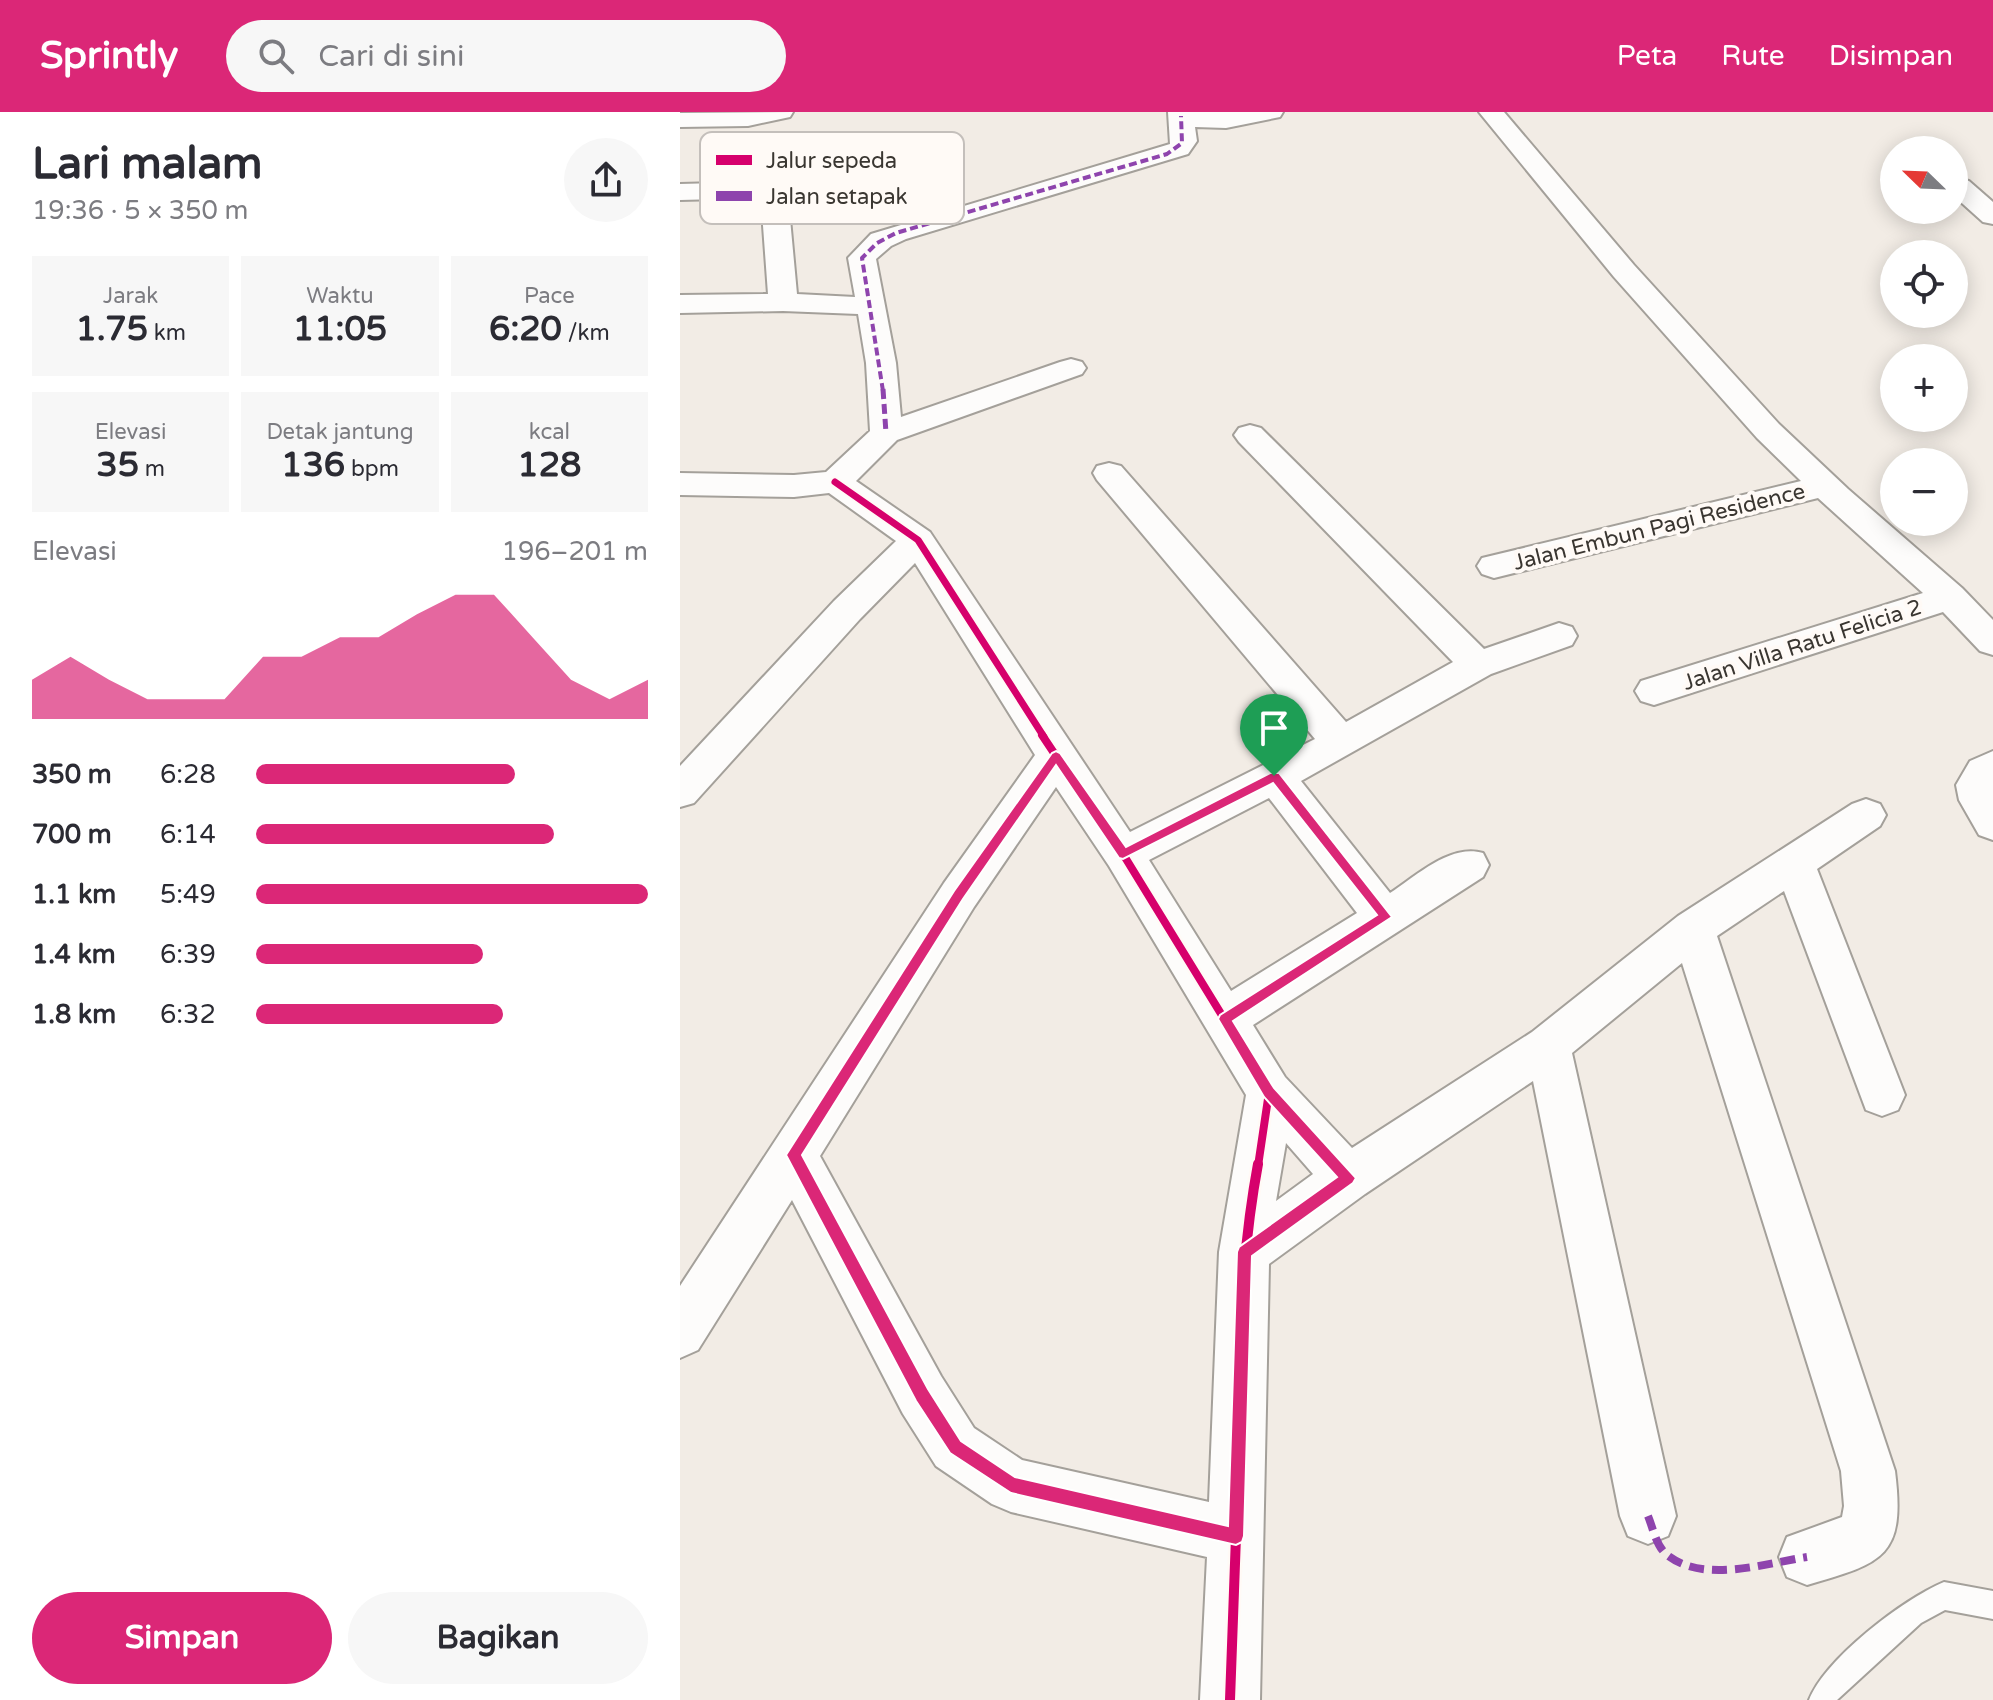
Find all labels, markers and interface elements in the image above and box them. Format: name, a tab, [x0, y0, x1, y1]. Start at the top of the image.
search box	[226, 20, 786, 92]
text: Sprintly	[40, 33, 178, 79]
icon: search	[254, 34, 298, 78]
text: Cari di sini	[318, 38, 464, 75]
text: Peta	[1617, 39, 1677, 73]
text: Rute	[1721, 39, 1785, 73]
text: Disimpan	[1829, 39, 1953, 73]
legend	[700, 132, 964, 224]
north arrow	[1880, 136, 1968, 224]
map controls	[1880, 136, 1968, 536]
text: Lari malam	[32, 138, 263, 191]
button: share	[564, 138, 648, 222]
text: Jalur sepeda	[766, 148, 897, 174]
text: Jalan setapak	[766, 184, 908, 210]
text: 19:36 · 5 × 350 m	[32, 195, 248, 226]
button: locate	[1880, 240, 1968, 328]
text: Jarak	[103, 283, 158, 309]
text: Waktu	[306, 283, 374, 309]
text: Pace	[524, 283, 575, 309]
text: 1.75	[75, 309, 148, 350]
text: 11:05	[293, 309, 387, 350]
text: 6:20	[489, 309, 562, 350]
text: km	[148, 320, 186, 346]
text: /km	[562, 320, 610, 346]
button: +	[1880, 344, 1968, 432]
text: Elevasi	[95, 419, 167, 445]
text: Detak jantung	[266, 419, 414, 445]
text: kcal	[529, 419, 570, 445]
text: 35	[96, 445, 139, 486]
text: 136	[281, 445, 345, 486]
text: 128	[517, 445, 581, 486]
button: −	[1880, 448, 1968, 536]
text: m	[139, 456, 165, 482]
text: bpm	[345, 456, 399, 482]
street label: Jalan Embun Pagi Residence	[1511, 478, 1808, 576]
text: Elevasi	[32, 536, 117, 567]
text: 196–201 m	[502, 536, 648, 567]
street label: Jalan Villa Ratu Felicia 2	[1680, 594, 1925, 696]
pin	[1240, 694, 1308, 776]
icon: arrive	[1252, 706, 1296, 750]
text: 350 m	[32, 759, 112, 790]
text: 6:28	[160, 759, 216, 790]
text: 700 m	[32, 819, 112, 850]
text: 6:14	[160, 819, 216, 850]
text: 1.1 km	[32, 879, 116, 910]
text: 5:49	[160, 879, 216, 910]
text: 1.4 km	[32, 939, 116, 970]
text: 6:39	[160, 939, 216, 970]
text: 1.8 km	[32, 999, 116, 1030]
text: 6:32	[160, 999, 216, 1030]
button: Simpan	[32, 1592, 332, 1684]
button: Bagikan	[348, 1592, 648, 1684]

